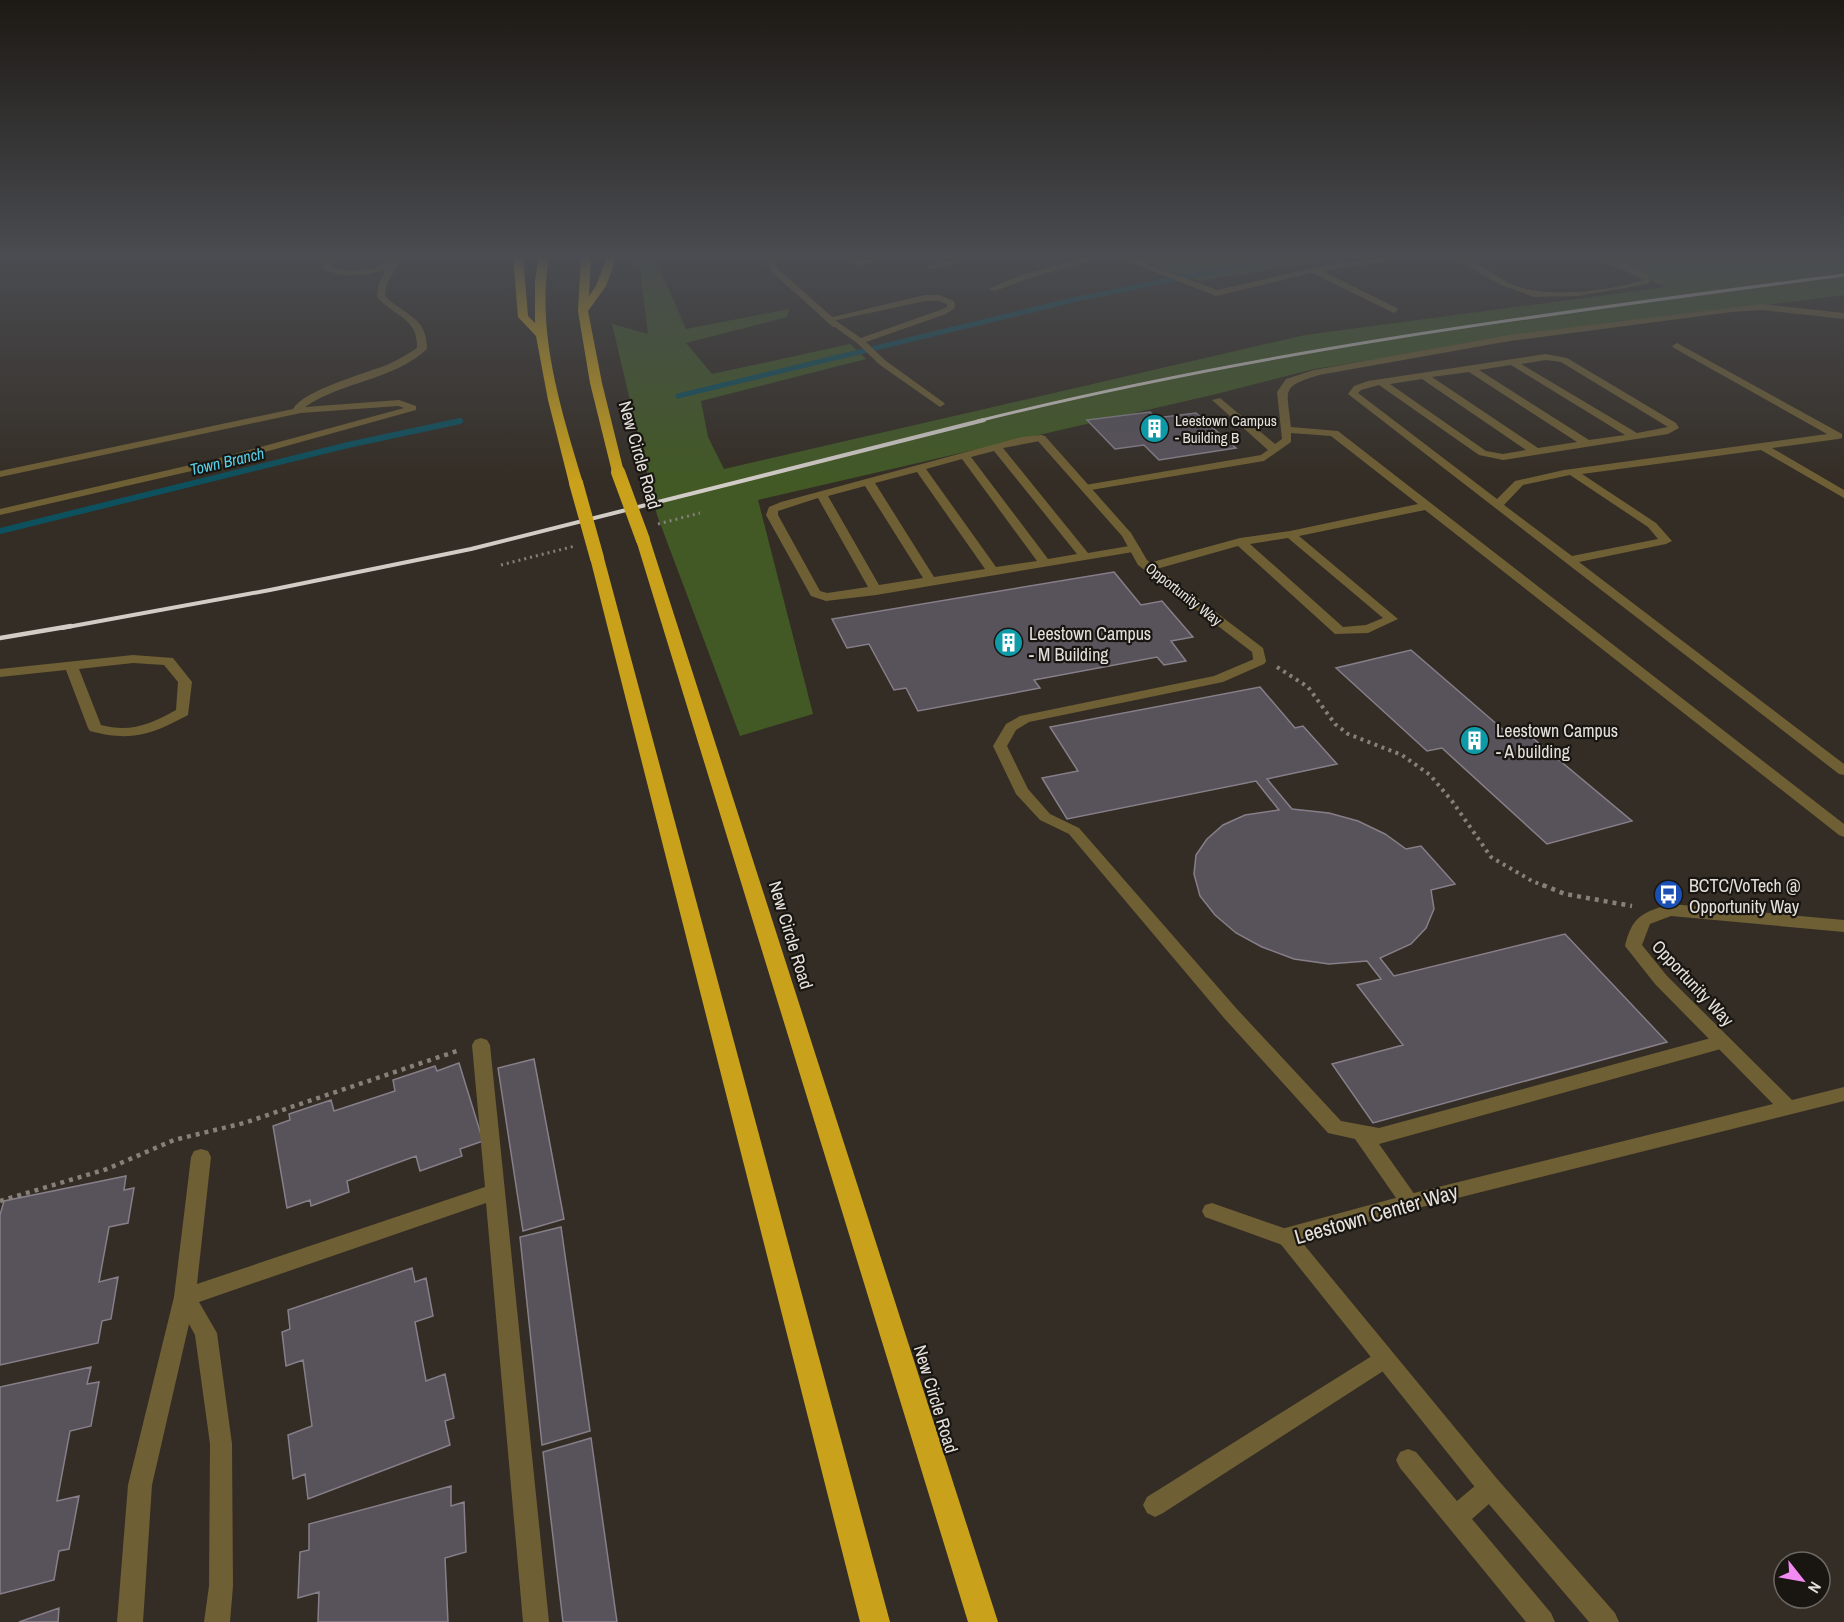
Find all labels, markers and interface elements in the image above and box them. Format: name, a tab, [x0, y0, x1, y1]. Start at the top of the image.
street label: New Circle Road	[613, 398, 667, 512]
place label: Leestown Campus - Building B	[1175, 410, 1277, 448]
building icon: Leestown Campus - Building B	[1138, 413, 1170, 445]
water label: Town Branch	[188, 442, 266, 480]
street label: Opportunity Way	[1141, 557, 1227, 631]
place label: Leestown Campus - M Building	[1029, 621, 1151, 667]
building icon: Leestown Campus - M Building	[992, 627, 1024, 659]
place label: Leestown Campus - A building	[1496, 718, 1618, 764]
building icon: Leestown Campus - A building	[1459, 724, 1491, 756]
place label: BCTC/VoTech @ Opportunity Way	[1689, 873, 1801, 919]
street label: New Circle Road	[763, 878, 819, 992]
bus stop icon: BCTC/VoTech @ Opportunity Way	[1652, 879, 1684, 911]
street label: Opportunity Way	[1646, 934, 1740, 1032]
street label: Leestown Center Way	[1291, 1177, 1461, 1251]
street label: New Circle Road	[908, 1342, 964, 1456]
north arrow	[1772, 1550, 1832, 1610]
text: N	[1803, 1578, 1827, 1597]

